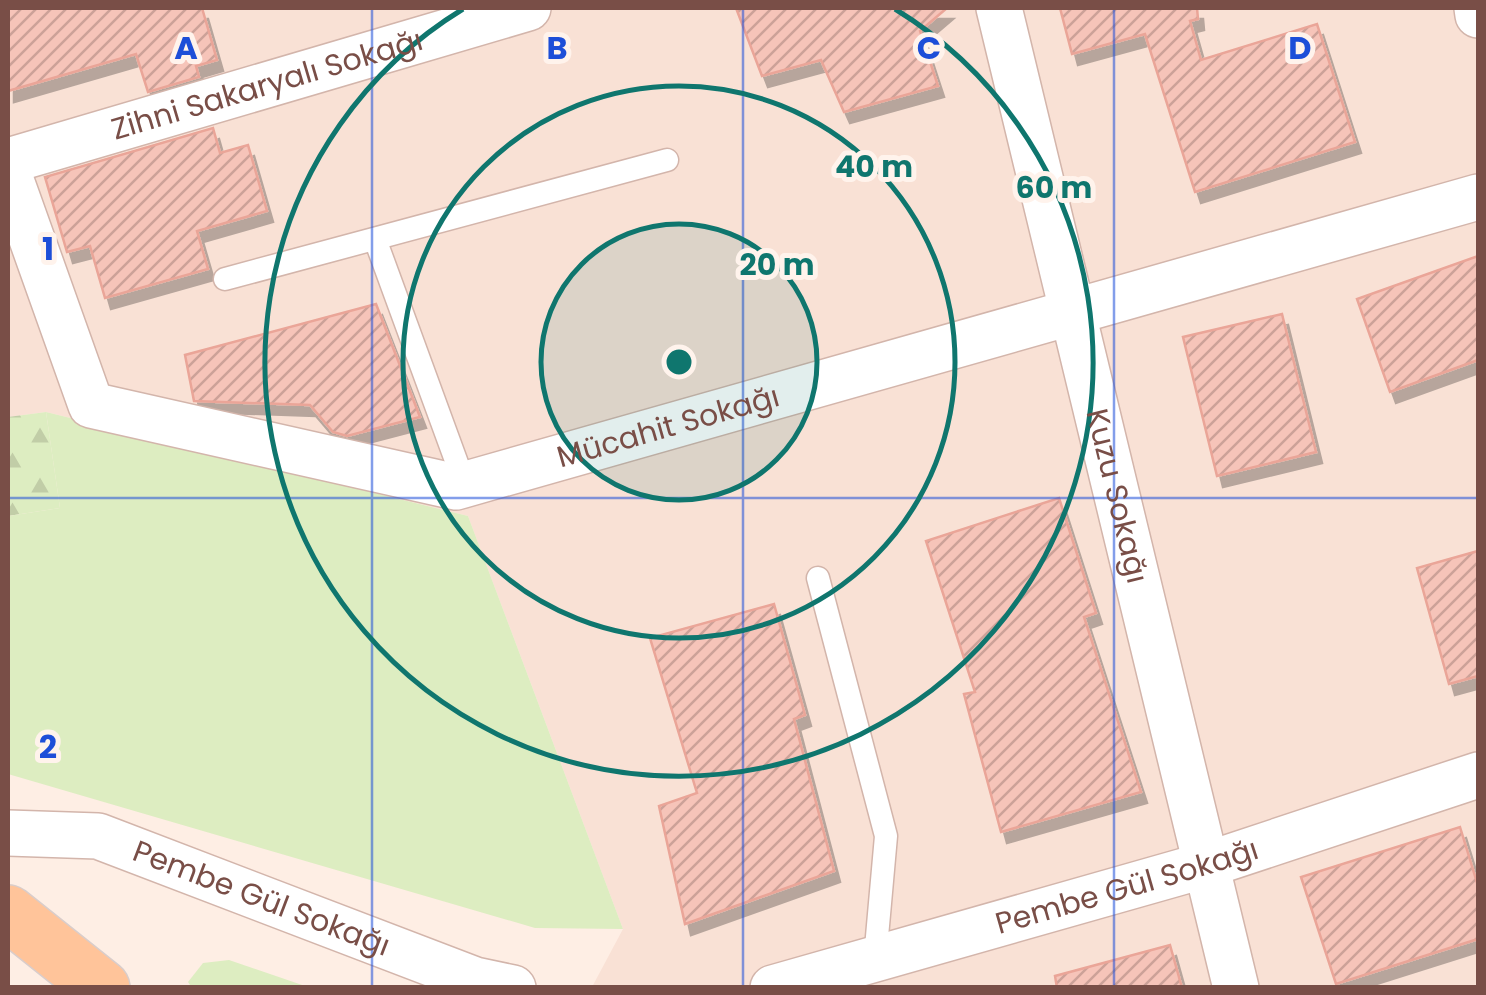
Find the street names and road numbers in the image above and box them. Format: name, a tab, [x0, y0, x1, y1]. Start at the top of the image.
street label: Zihni Sakaryalı Sokağı	[106, 18, 428, 150]
street label: Mücahit Sokağı	[552, 374, 784, 478]
street label: Kuzu Sokağı	[1076, 404, 1159, 588]
street label: Pembe Gül Sokağı	[990, 827, 1264, 945]
street label: Pembe Gül Sokağı	[127, 829, 396, 967]

